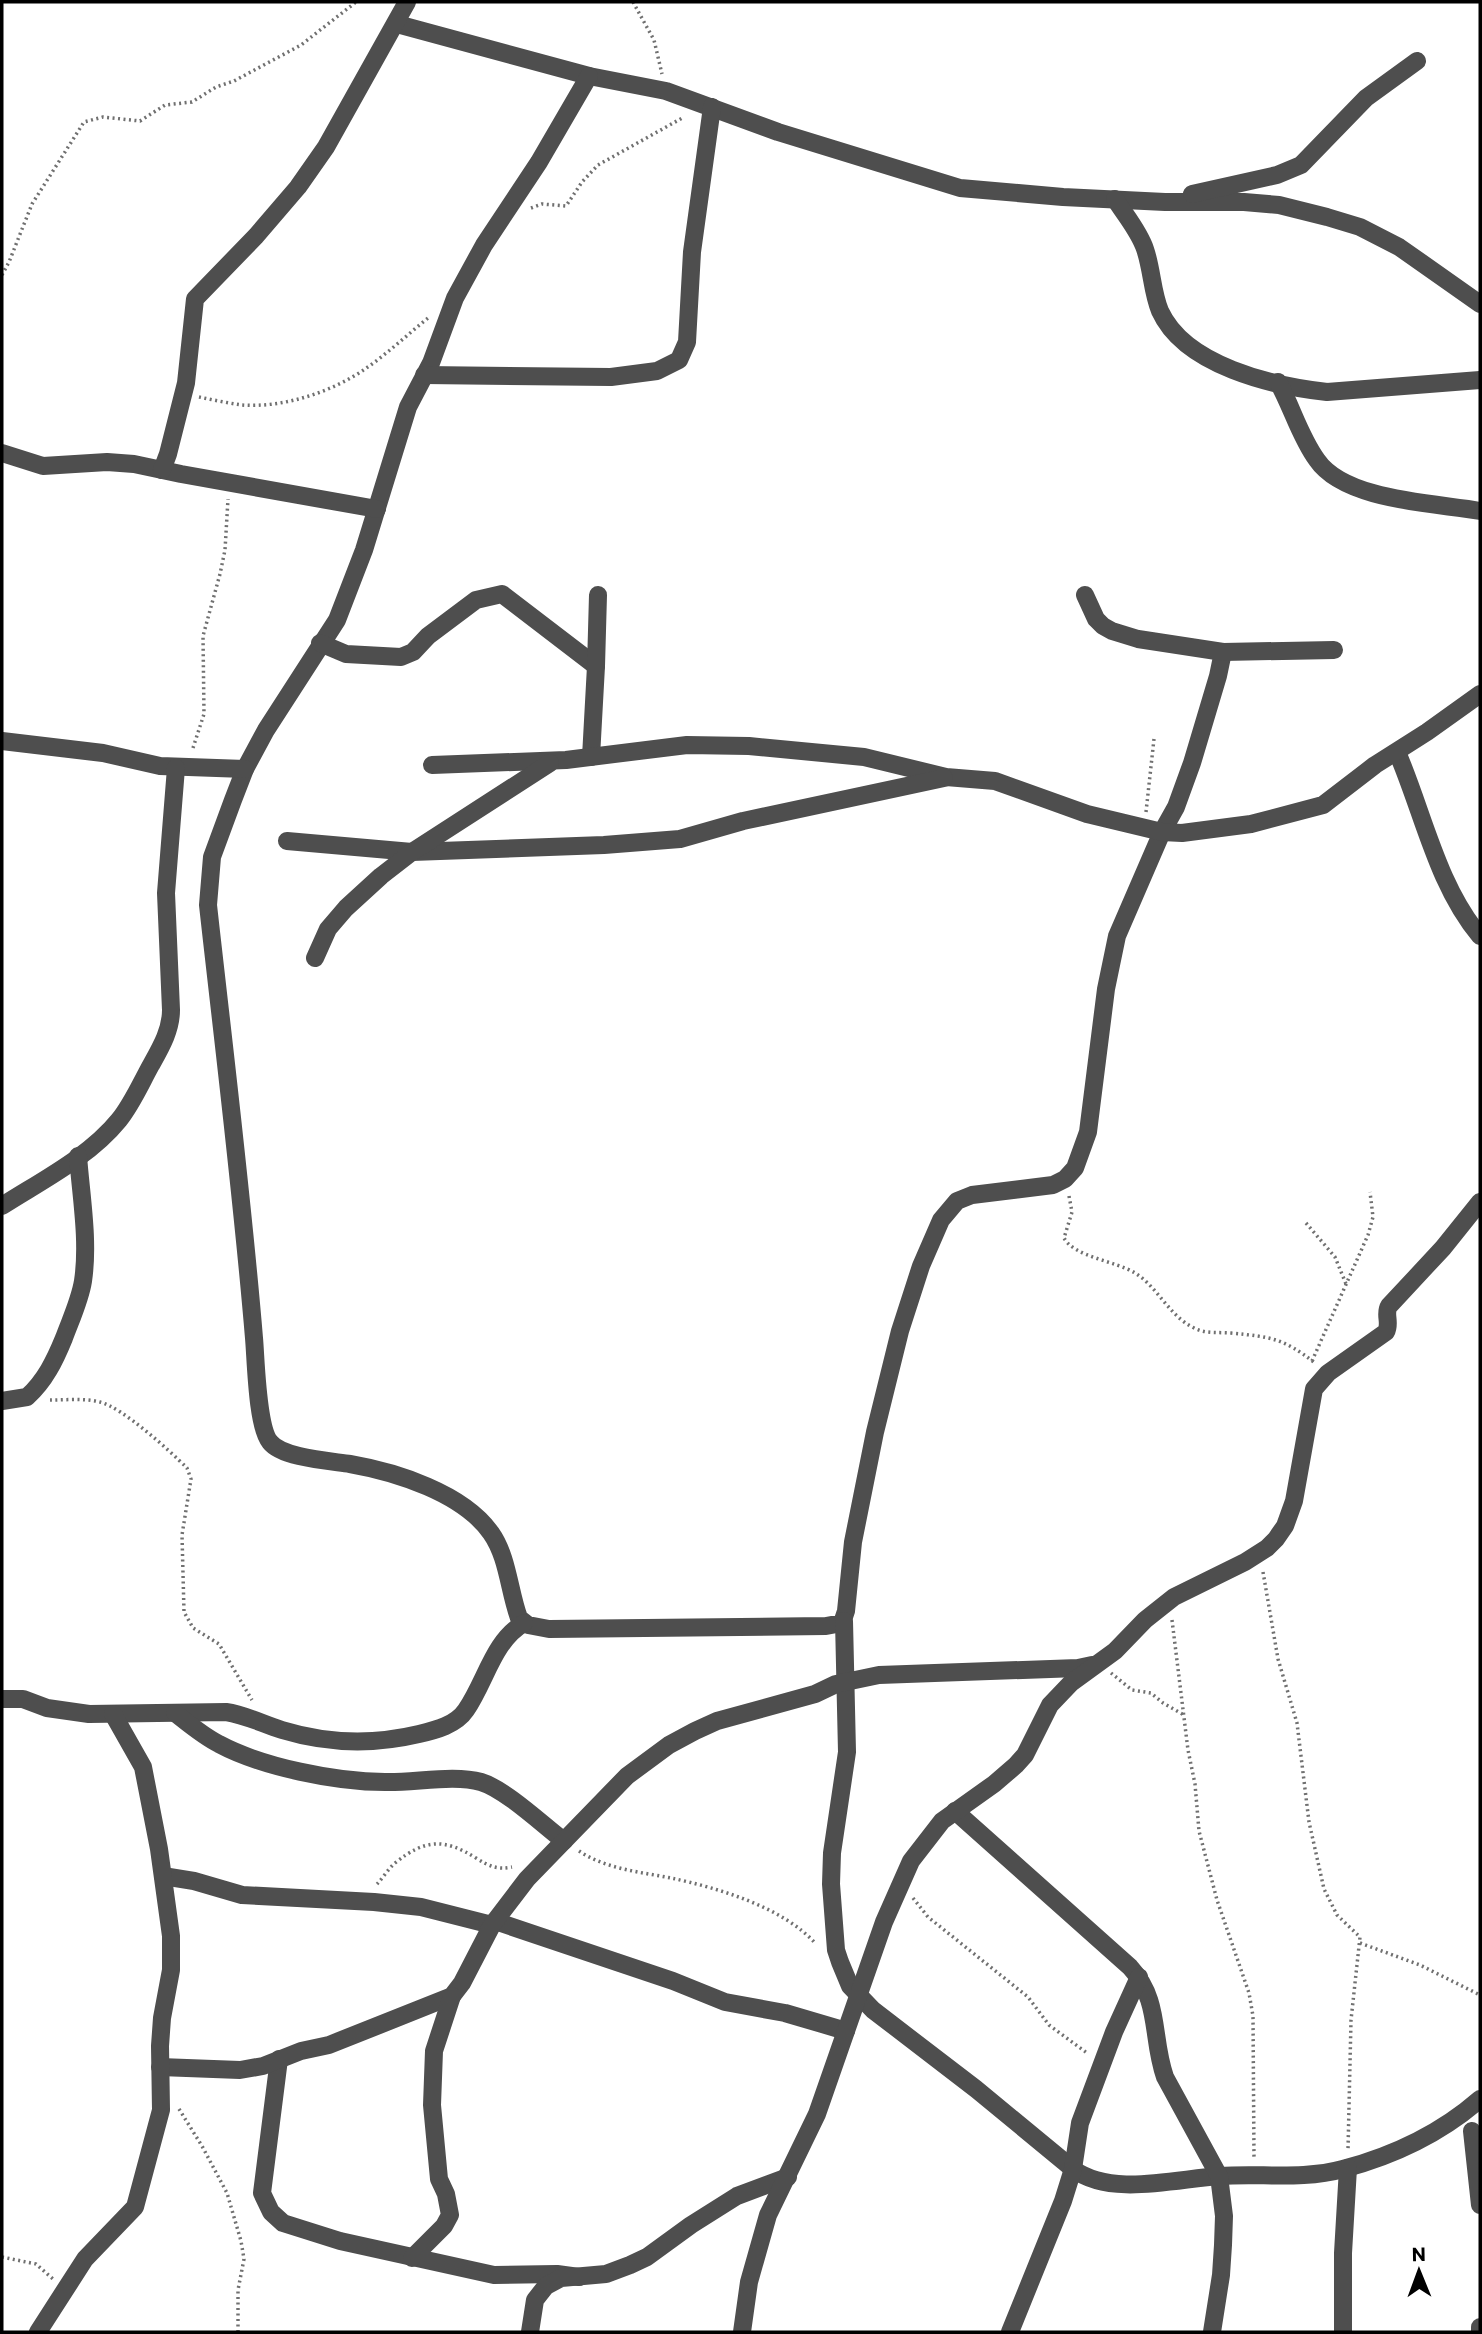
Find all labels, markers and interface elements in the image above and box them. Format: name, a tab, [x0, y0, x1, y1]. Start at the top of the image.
north arrow	[1384, 2236, 1454, 2306]
text: N	[1411, 2242, 1426, 2265]

